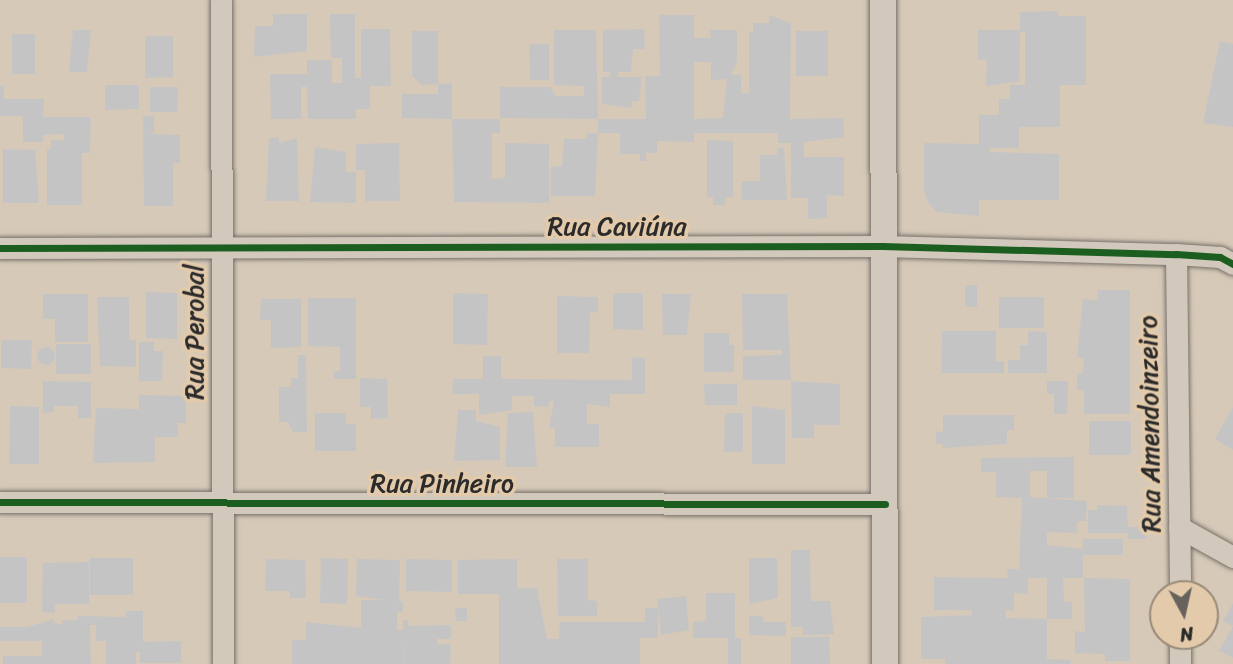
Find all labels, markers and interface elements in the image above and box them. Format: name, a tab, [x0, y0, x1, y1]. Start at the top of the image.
street label: Rua Caviúna	[547, 211, 687, 243]
street label: Rua Perobal	[179, 264, 211, 400]
street label: Rua Amendoinzeiro	[1132, 315, 1168, 533]
street label: Rua Pinheiro	[370, 468, 514, 500]
north arrow	[1149, 580, 1219, 650]
text: N	[1178, 617, 1196, 652]

